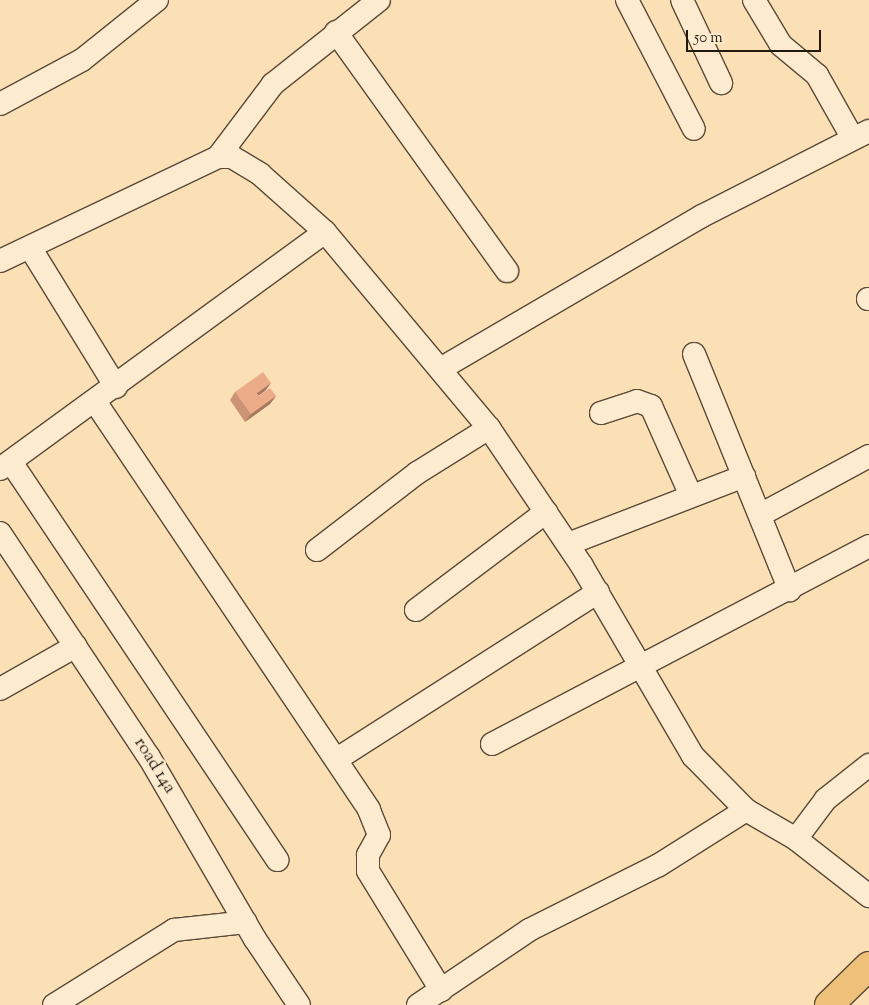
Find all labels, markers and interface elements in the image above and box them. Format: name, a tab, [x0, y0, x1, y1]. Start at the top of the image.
scale bar	[689, 20, 824, 52]
text: 50 m	[694, 28, 723, 49]
street label: road 14a	[128, 734, 180, 798]

